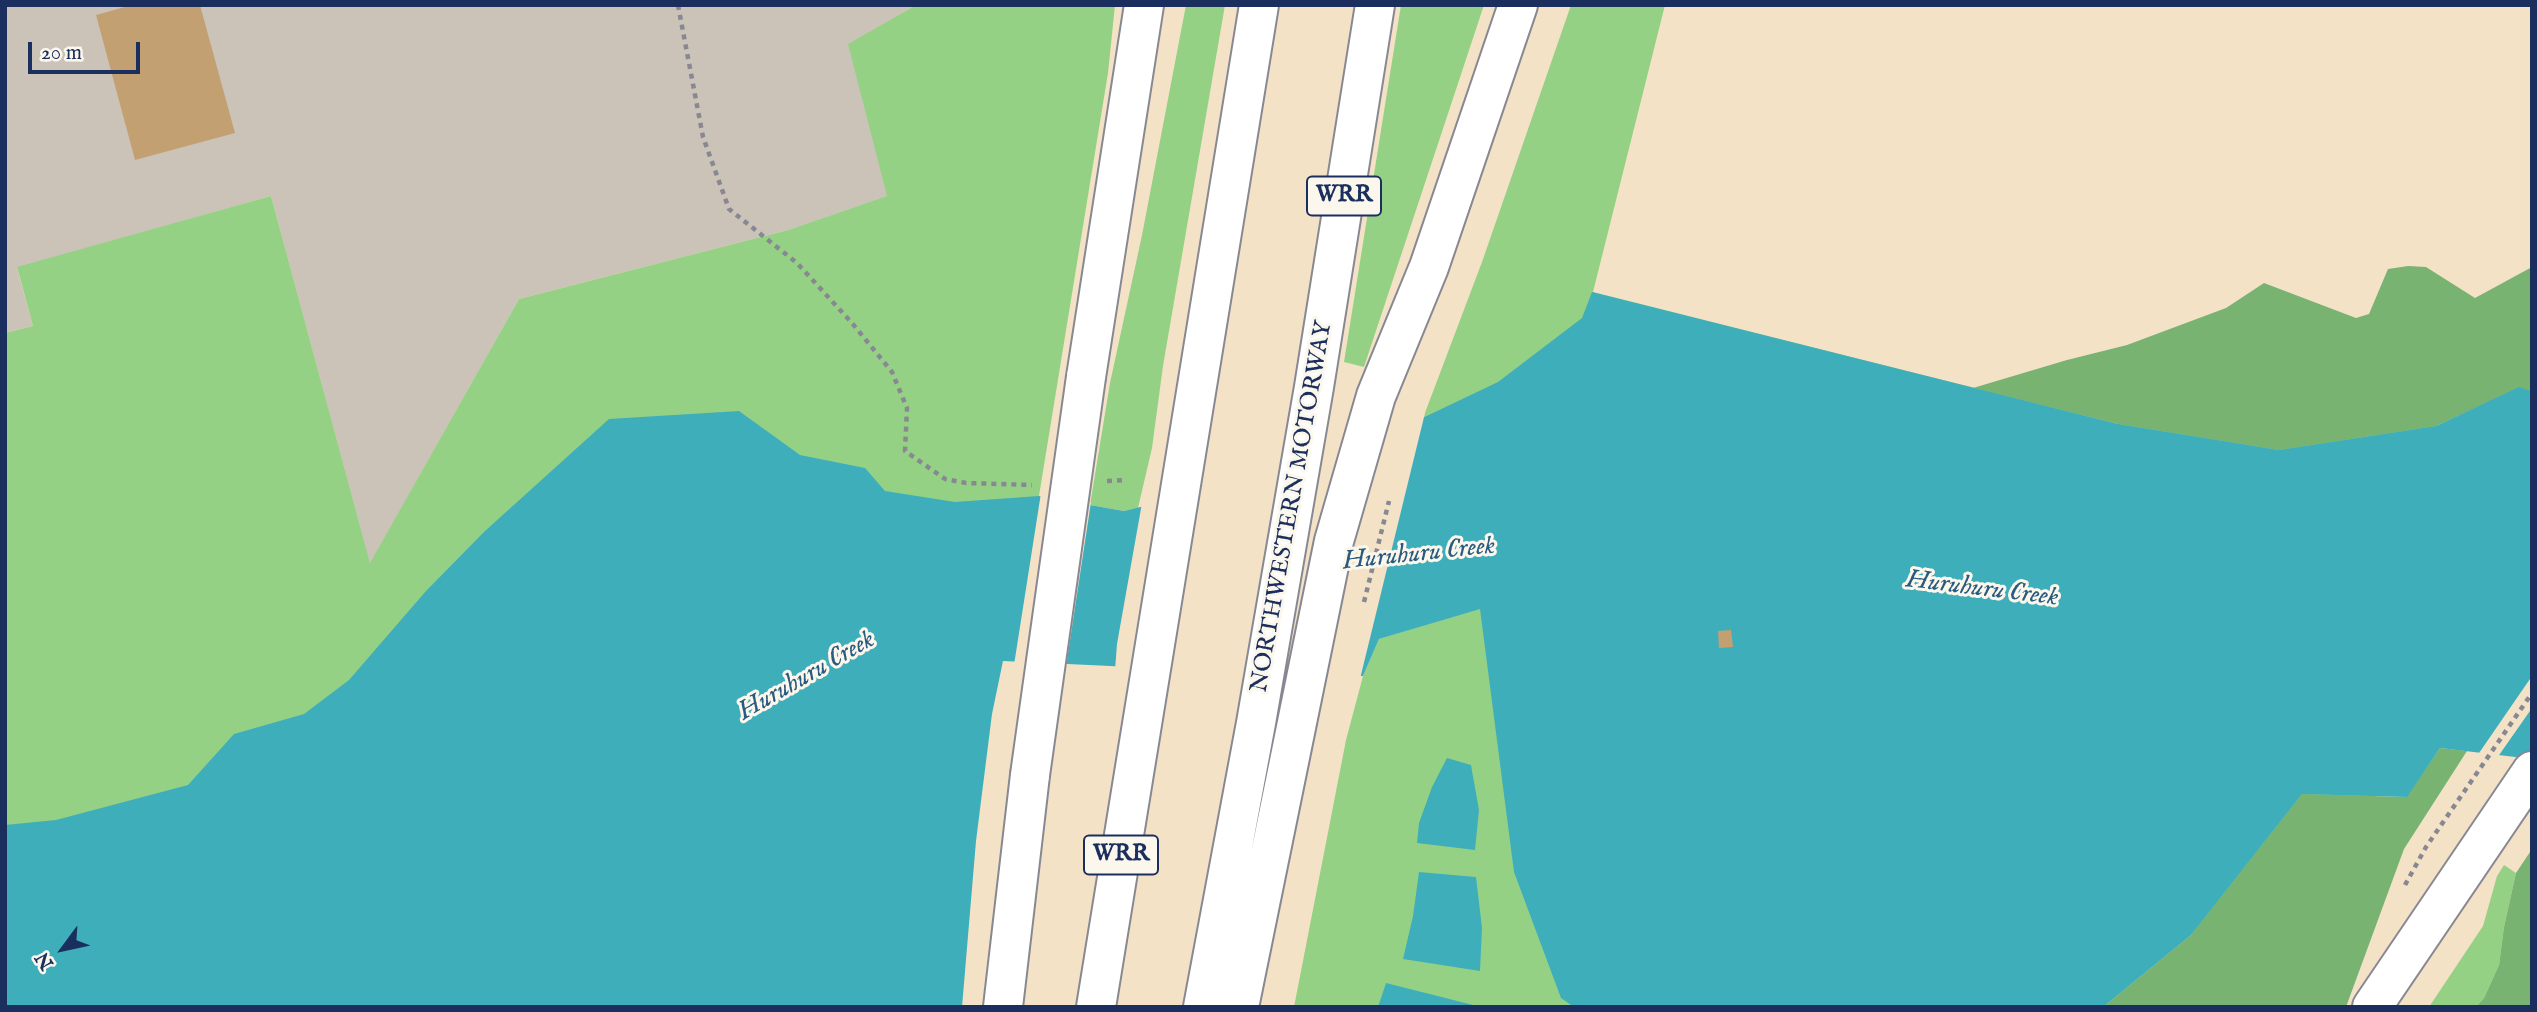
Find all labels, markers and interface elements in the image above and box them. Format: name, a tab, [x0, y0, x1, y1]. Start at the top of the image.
scale bar	[32, 28, 144, 72]
text: 20 m	[41, 40, 82, 67]
road number: WRR	[1307, 176, 1381, 216]
street label: NORTHWESTERN MOTORWAY	[1246, 319, 1340, 695]
water label: Huruhuru Creek	[1341, 531, 1497, 579]
water label: Huruhuru Creek	[1904, 565, 2060, 615]
water label: Huruhuru Creek	[733, 625, 881, 729]
road number: WRR	[1084, 835, 1158, 874]
north arrow	[28, 914, 98, 984]
text: N	[31, 947, 60, 974]

